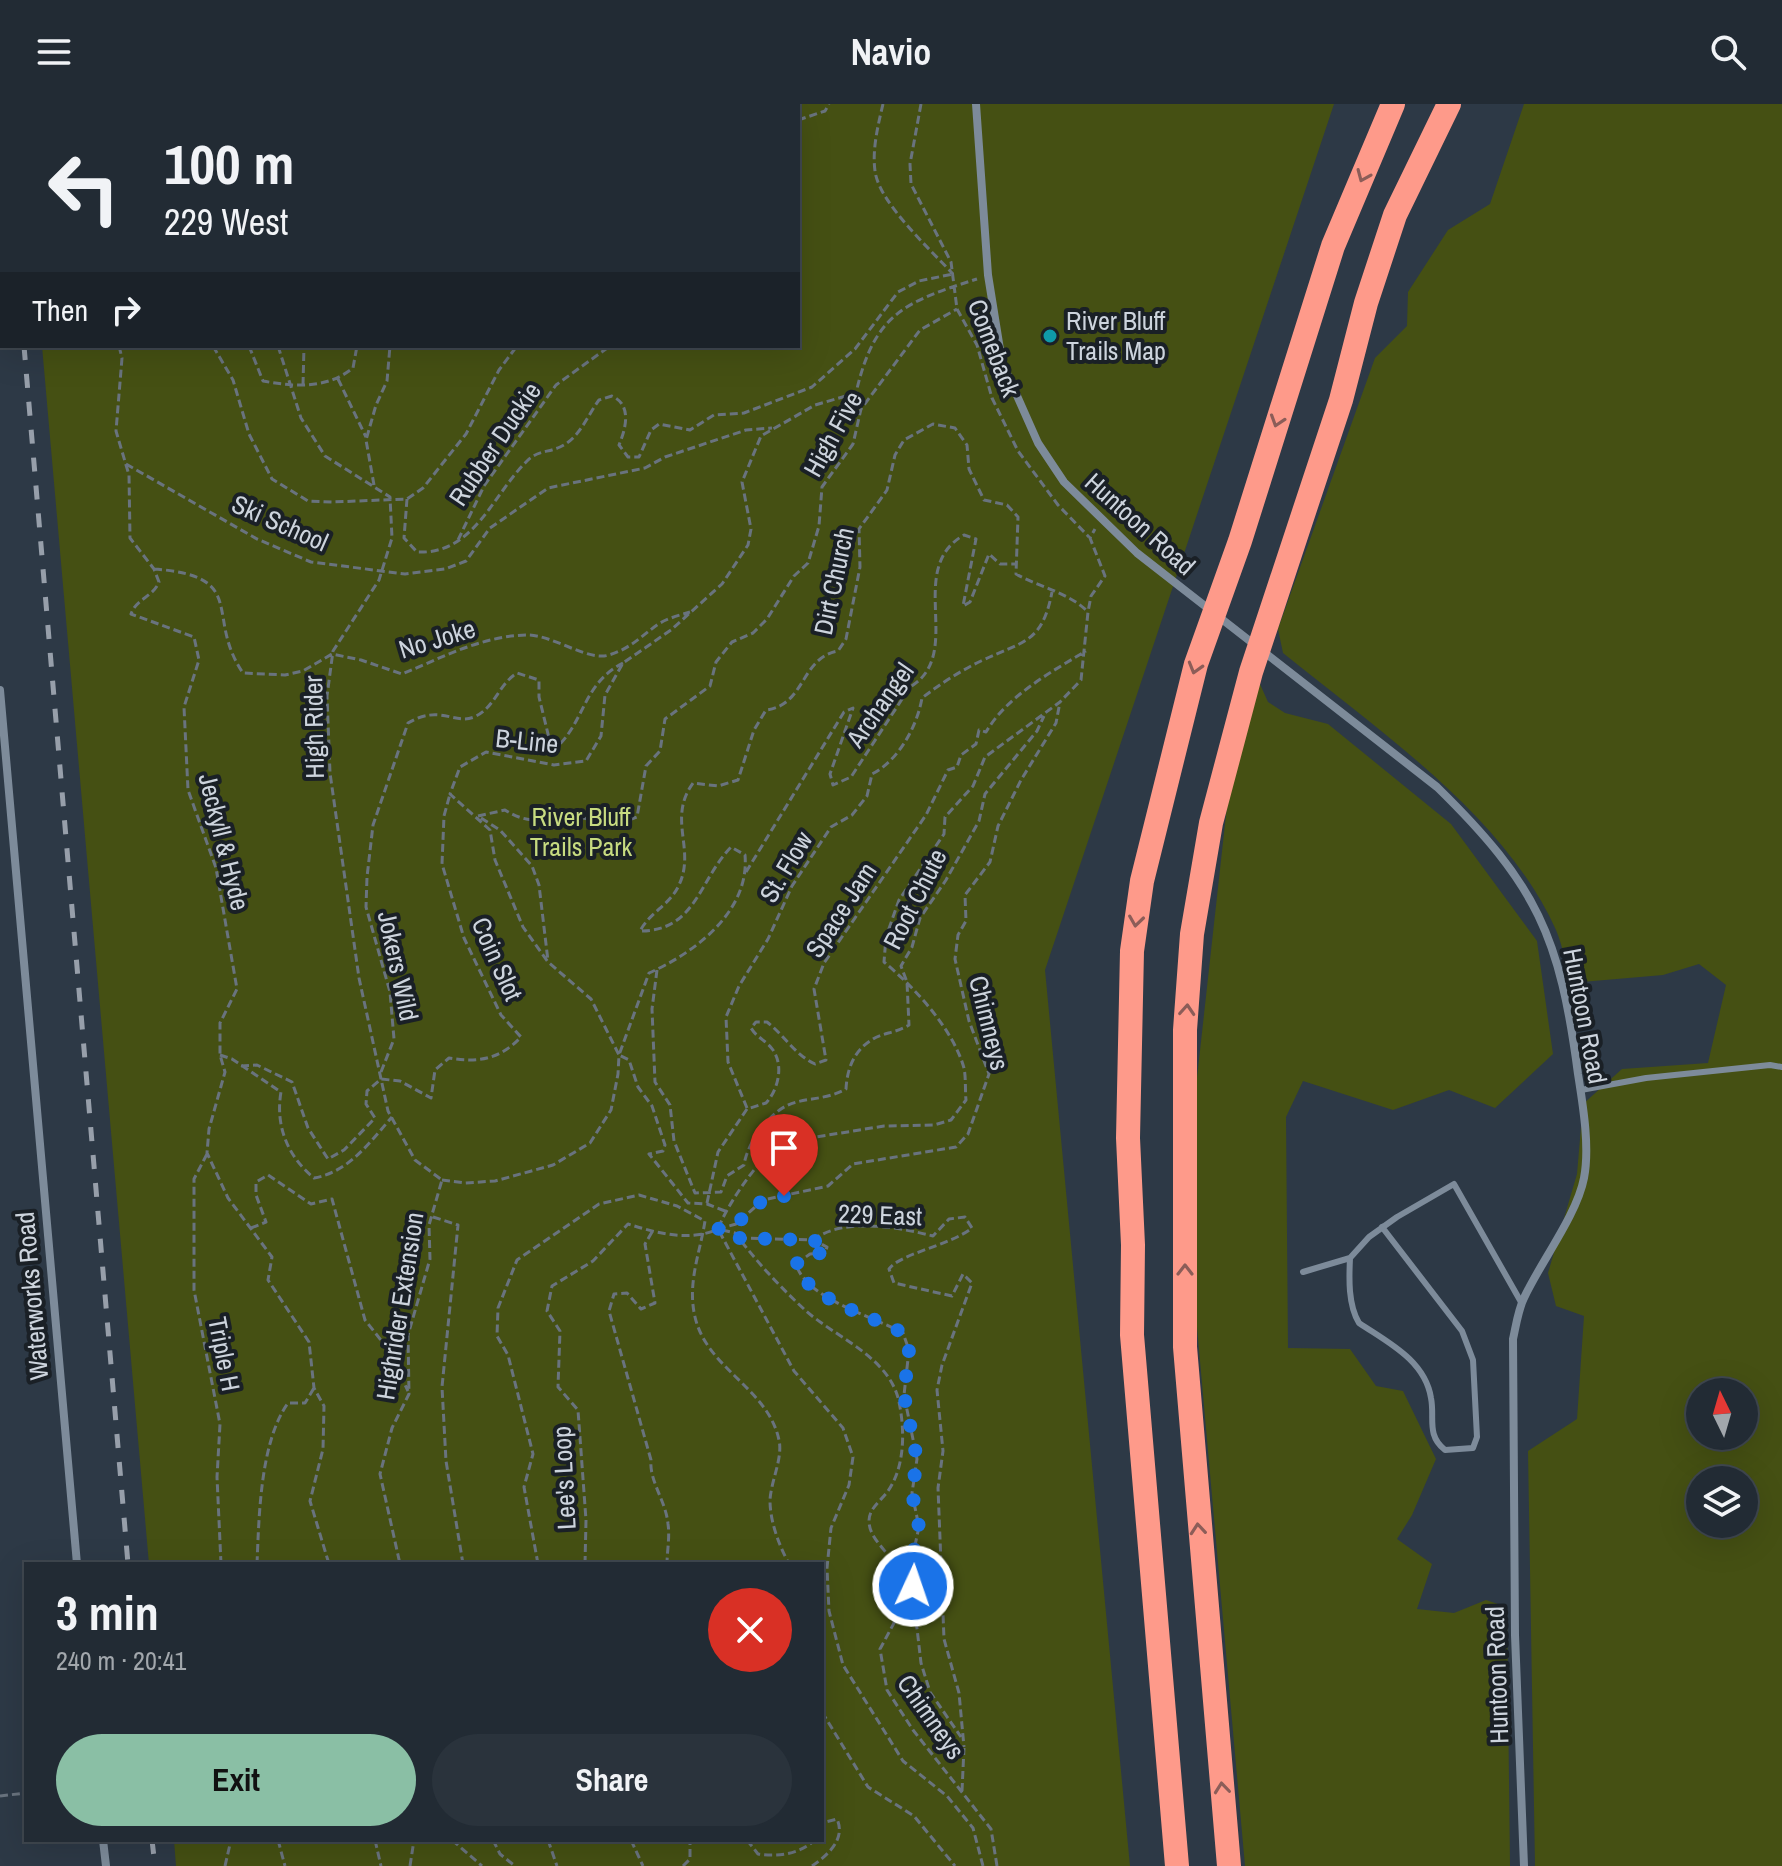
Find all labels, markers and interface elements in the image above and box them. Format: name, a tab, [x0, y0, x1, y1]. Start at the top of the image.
text: Navio	[851, 28, 931, 76]
icon: menu	[32, 30, 76, 74]
icon: search	[1706, 30, 1750, 74]
text: 100 m	[164, 126, 294, 201]
icon: left	[32, 136, 136, 240]
one-way arrow	[1356, 168, 1372, 182]
text: 229 West	[164, 198, 288, 246]
icon: right	[104, 288, 148, 332]
text: Then	[32, 290, 88, 330]
street label: Comeback	[960, 294, 1029, 402]
place label: River Bluff Trails Map	[1066, 303, 1166, 368]
marker: River Bluff Trails Map	[1041, 327, 1059, 345]
street label: Rubber Duckie	[440, 375, 549, 512]
street label: High Five	[795, 385, 870, 483]
one-way arrow	[1271, 414, 1287, 428]
street label: Huntoon Road	[1078, 465, 1203, 583]
street label: Ski School	[227, 486, 334, 559]
street label: Dirt Church	[805, 524, 862, 638]
street label: No Joke	[394, 610, 479, 667]
street label: Archangel	[837, 655, 921, 755]
one-way arrow	[1188, 660, 1204, 674]
street label: High Rider	[295, 675, 332, 779]
street label: B-Line	[494, 720, 560, 761]
street label: Jeckyll & Hyde	[191, 770, 258, 914]
park label: River Bluff Trails Park	[530, 799, 632, 864]
street label: St. Flow	[751, 824, 821, 909]
street label: Root Chute	[874, 843, 955, 955]
street label: Space Jam	[797, 855, 884, 964]
street label: Jokers Wild	[370, 908, 427, 1024]
street label: Coin Slot	[464, 912, 531, 1006]
one-way arrow	[1128, 914, 1145, 928]
street label: Huntoon Road	[1555, 945, 1616, 1087]
street label: Chimneys	[961, 972, 1018, 1074]
one-way arrow	[1178, 1003, 1195, 1016]
pin	[750, 1114, 818, 1196]
icon: arrive	[762, 1126, 806, 1170]
street label: 229 East	[837, 1196, 923, 1233]
street label: Highrider Extension	[367, 1210, 432, 1402]
street label: Waterworks Road	[7, 1211, 56, 1382]
one-way arrow	[1176, 1263, 1194, 1276]
street label: Triple H	[200, 1314, 249, 1394]
north arrow	[1686, 1378, 1758, 1450]
map controls	[1686, 1378, 1758, 1538]
street label: Lee's Loop	[543, 1425, 584, 1531]
button: layers	[1686, 1466, 1758, 1538]
one-way arrow	[1190, 1523, 1207, 1536]
position arrow	[871, 1544, 955, 1628]
text: 3 min	[56, 1580, 159, 1645]
button: close	[708, 1588, 792, 1672]
street label: Huntoon Road	[1477, 1606, 1516, 1744]
text: 240 m · 20:41	[56, 1643, 186, 1678]
street label: Chimneys	[890, 1667, 973, 1766]
button: Exit	[56, 1734, 416, 1826]
button: Share	[432, 1734, 792, 1826]
one-way arrow	[1214, 1781, 1231, 1794]

